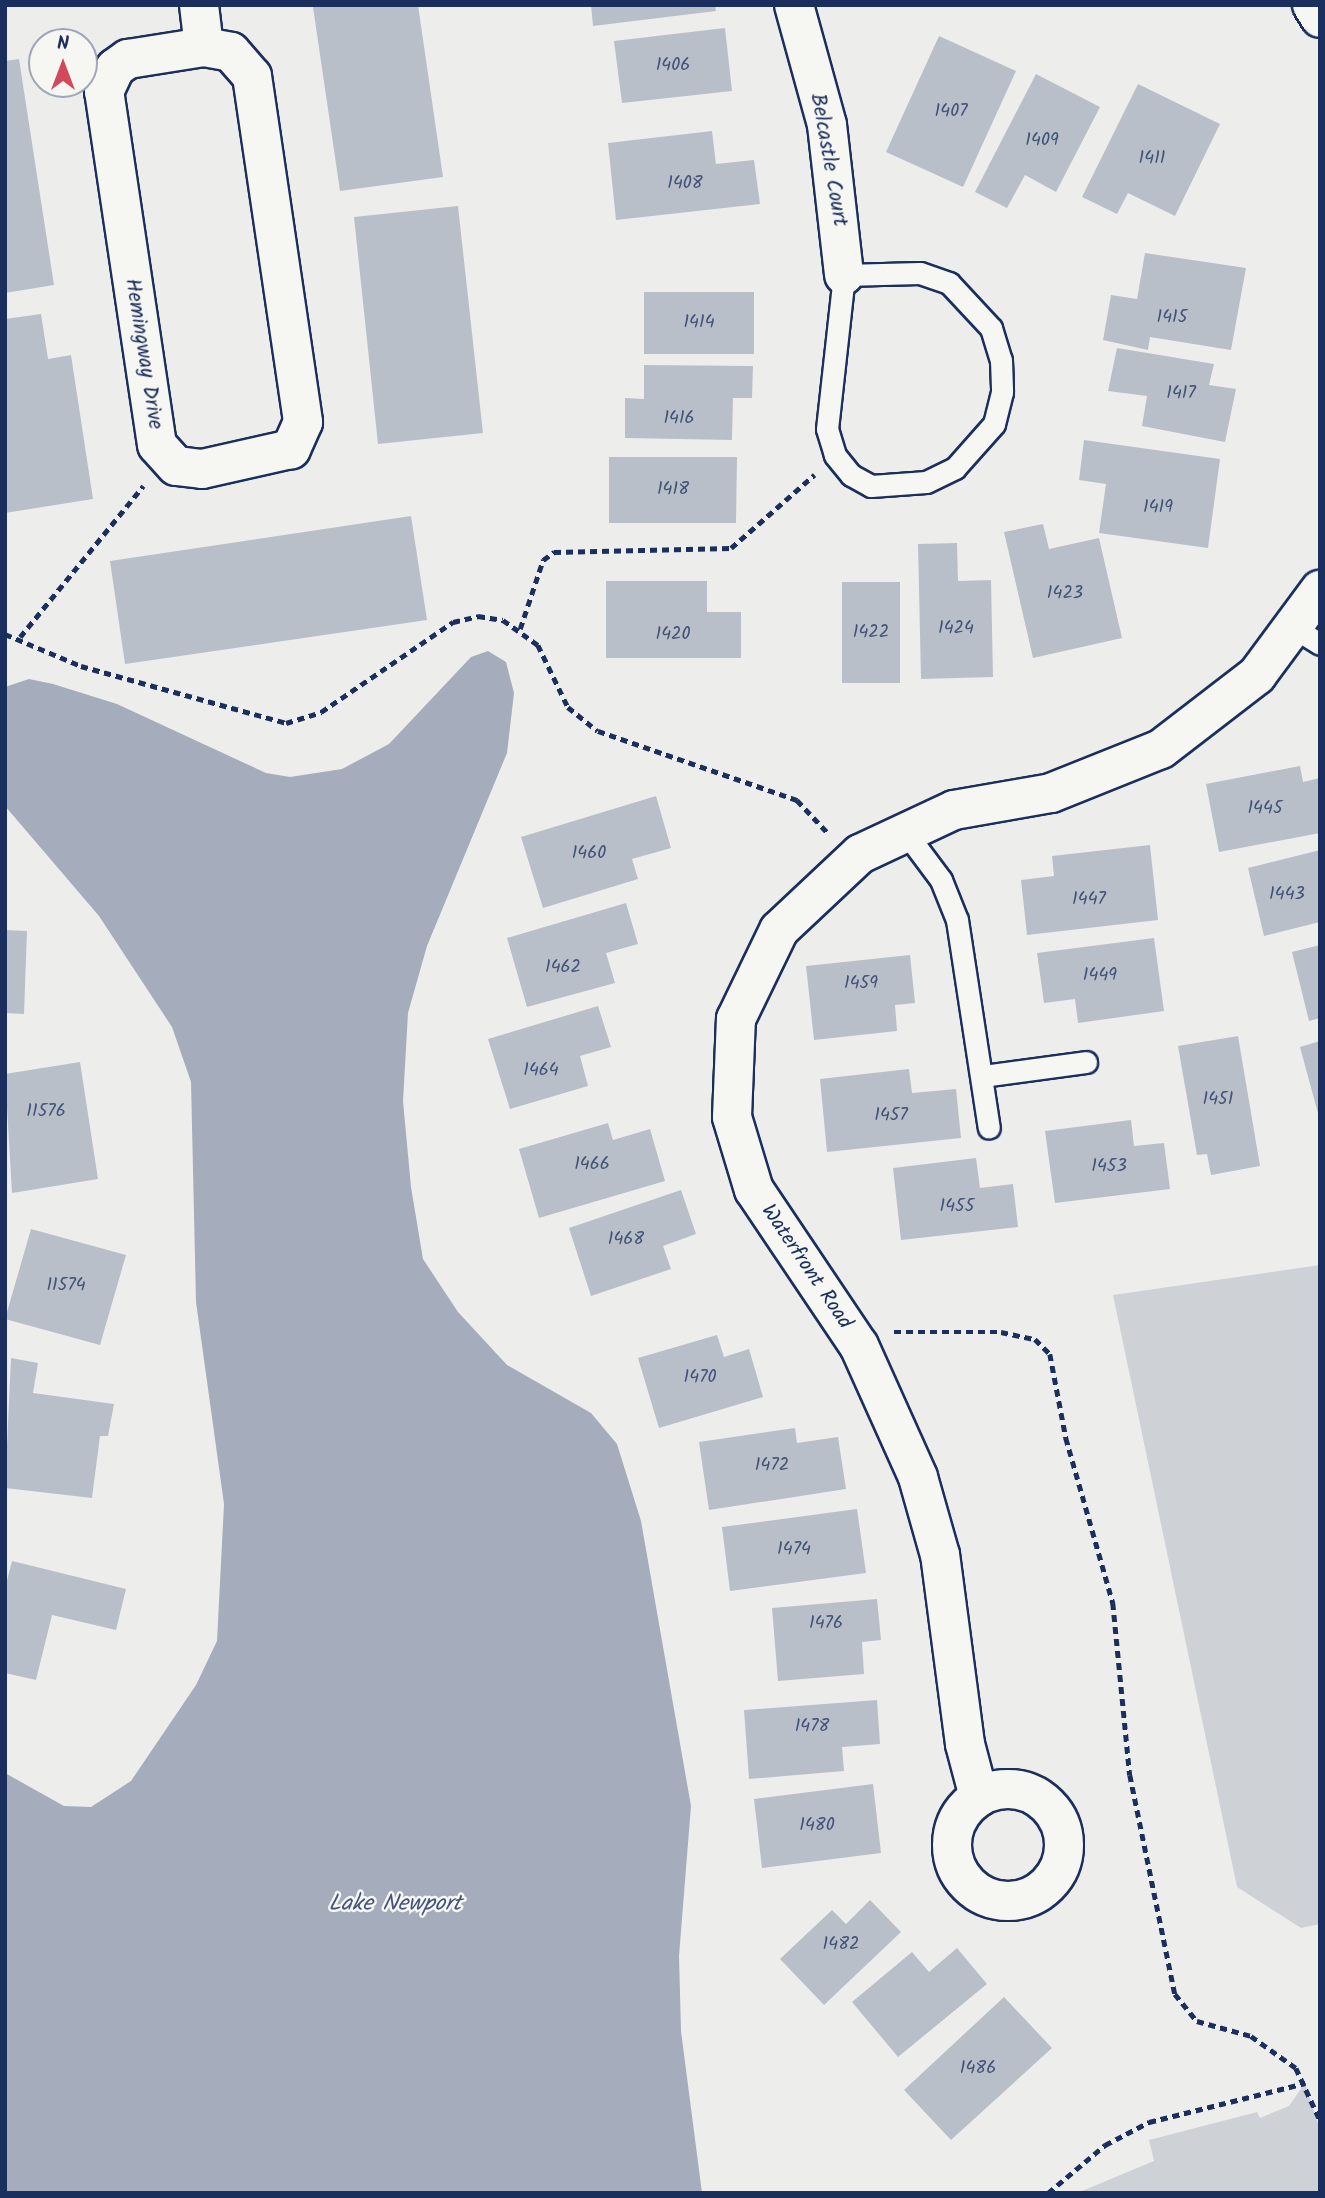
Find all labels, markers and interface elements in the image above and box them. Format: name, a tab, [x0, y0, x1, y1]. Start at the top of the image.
north arrow	[28, 28, 98, 98]
text: N	[57, 29, 69, 59]
house number: 1406	[656, 55, 690, 77]
street label: Belcastle Court	[804, 92, 852, 228]
house number: 1407	[935, 101, 967, 123]
house number: 1409	[1025, 130, 1059, 152]
house number: 1411	[1139, 148, 1165, 170]
house number: 1408	[667, 173, 703, 195]
street label: Hemingway Drive	[119, 277, 167, 431]
house number: 1415	[1157, 307, 1187, 329]
house number: 1414	[683, 312, 715, 334]
house number: 1417	[1166, 383, 1196, 405]
house number: 1416	[663, 408, 695, 430]
house number: 1418	[657, 479, 689, 501]
house number: 1419	[1143, 497, 1173, 519]
house number: 1423	[1047, 583, 1083, 605]
house number: 1424	[938, 618, 974, 640]
house number: 1422	[853, 622, 889, 644]
house number: 1420	[655, 624, 691, 646]
house number: 1445	[1247, 798, 1283, 820]
house number: 1460	[572, 843, 606, 865]
house number: 1443	[1269, 884, 1305, 906]
house number: 1447	[1072, 889, 1106, 911]
house number: 1462	[545, 957, 581, 979]
house number: 1449	[1083, 965, 1117, 987]
house number: 1459	[844, 973, 878, 995]
house number: 1464	[523, 1060, 559, 1082]
house number: 1451	[1203, 1089, 1233, 1111]
house number: 11576	[26, 1101, 66, 1123]
house number: 1457	[874, 1105, 908, 1127]
house number: 1466	[574, 1154, 610, 1176]
house number: 1453	[1091, 1156, 1127, 1178]
house number: 1455	[940, 1196, 974, 1218]
street label: Waterfront Road	[755, 1200, 857, 1334]
house number: 1468	[608, 1229, 644, 1251]
house number: 11574	[46, 1275, 86, 1297]
house number: 1470	[684, 1367, 716, 1389]
house number: 1472	[755, 1455, 789, 1477]
house number: 1474	[777, 1539, 811, 1561]
house number: 1476	[809, 1613, 843, 1635]
house number: 1478	[795, 1716, 829, 1738]
house number: 1480	[799, 1815, 835, 1837]
water label: Lake Newport	[328, 1890, 462, 1918]
house number: 1482	[823, 1934, 859, 1956]
house number: 1486	[960, 2058, 996, 2080]

